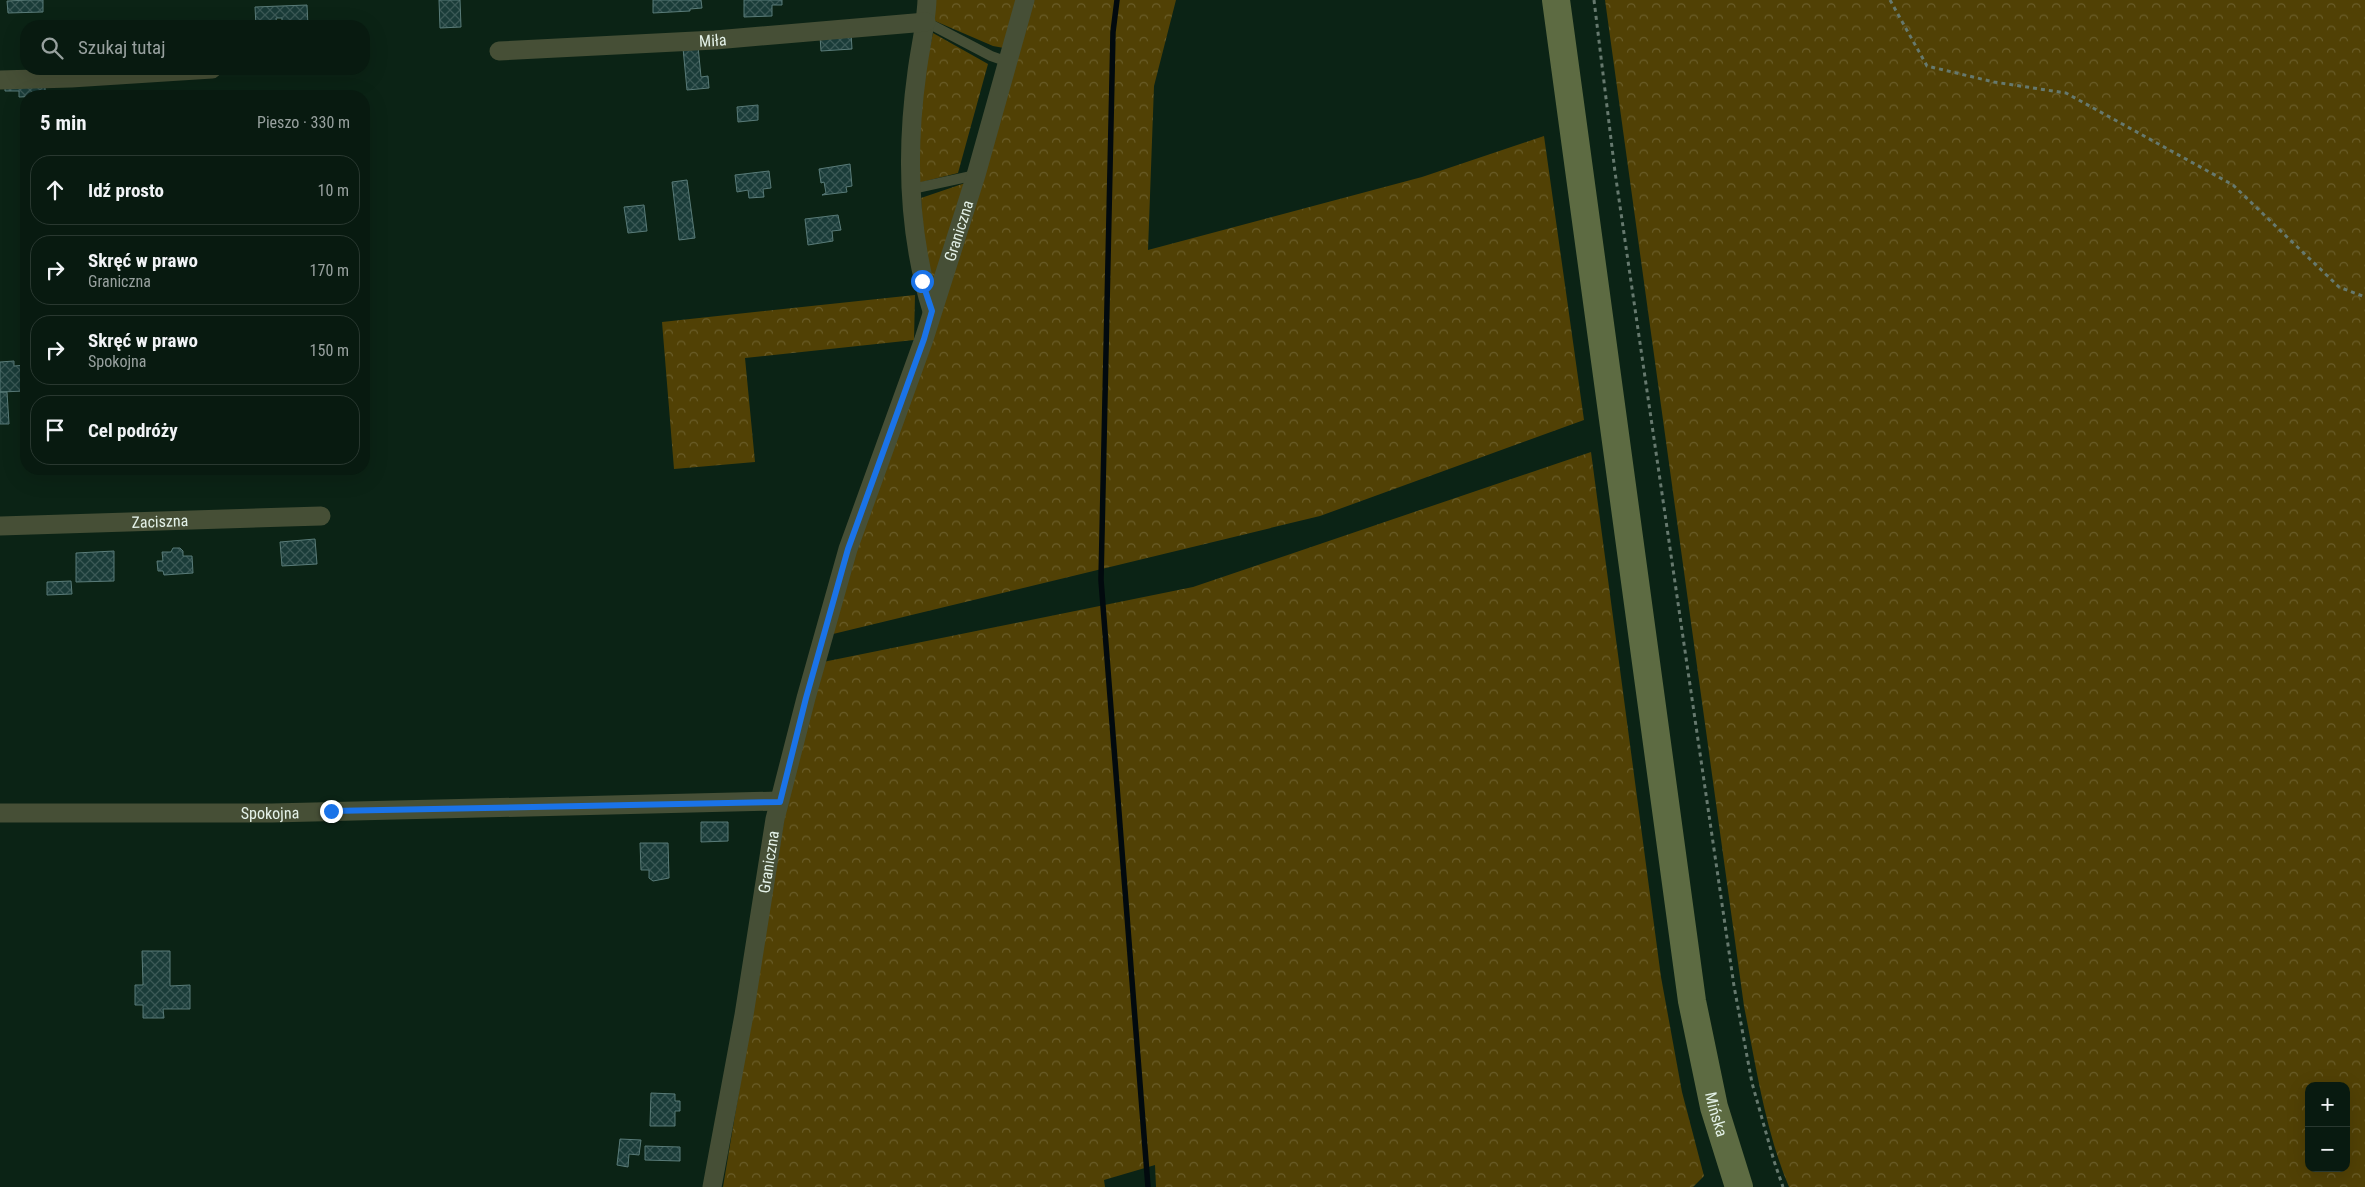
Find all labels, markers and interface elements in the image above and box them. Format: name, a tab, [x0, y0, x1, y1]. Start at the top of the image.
search box	[20, 20, 370, 75]
street label: Miła	[699, 30, 727, 50]
icon: search	[38, 34, 66, 62]
text: Szukaj tutaj	[78, 36, 165, 59]
text: 5 min	[40, 111, 87, 135]
text: Pieszo · 330 m	[257, 113, 350, 132]
icon: ahead	[41, 176, 69, 204]
text: Idź prosto	[88, 179, 164, 202]
text: 10 m	[317, 181, 349, 200]
street label: Graniczna	[940, 198, 977, 264]
text: Skręć w prawo	[88, 249, 198, 272]
icon: right	[41, 256, 69, 284]
text: 170 m	[310, 261, 349, 280]
route start	[911, 270, 934, 293]
text: Graniczna	[88, 272, 151, 291]
text: Skręć w prawo	[88, 329, 198, 352]
icon: right	[41, 336, 69, 364]
text: 150 m	[310, 341, 349, 360]
text: Spokojna	[88, 352, 146, 371]
icon: arrive	[41, 416, 69, 444]
text: Cel podróży	[88, 419, 178, 442]
street label: Zaciszna	[131, 511, 189, 531]
route end	[320, 800, 343, 823]
street label: Spokojna	[241, 803, 299, 823]
street label: Graniczna	[754, 829, 783, 894]
map controls	[2305, 1082, 2350, 1172]
button: +	[2305, 1082, 2350, 1127]
street label: Mińska	[1702, 1090, 1732, 1139]
button: −	[2305, 1127, 2350, 1172]

